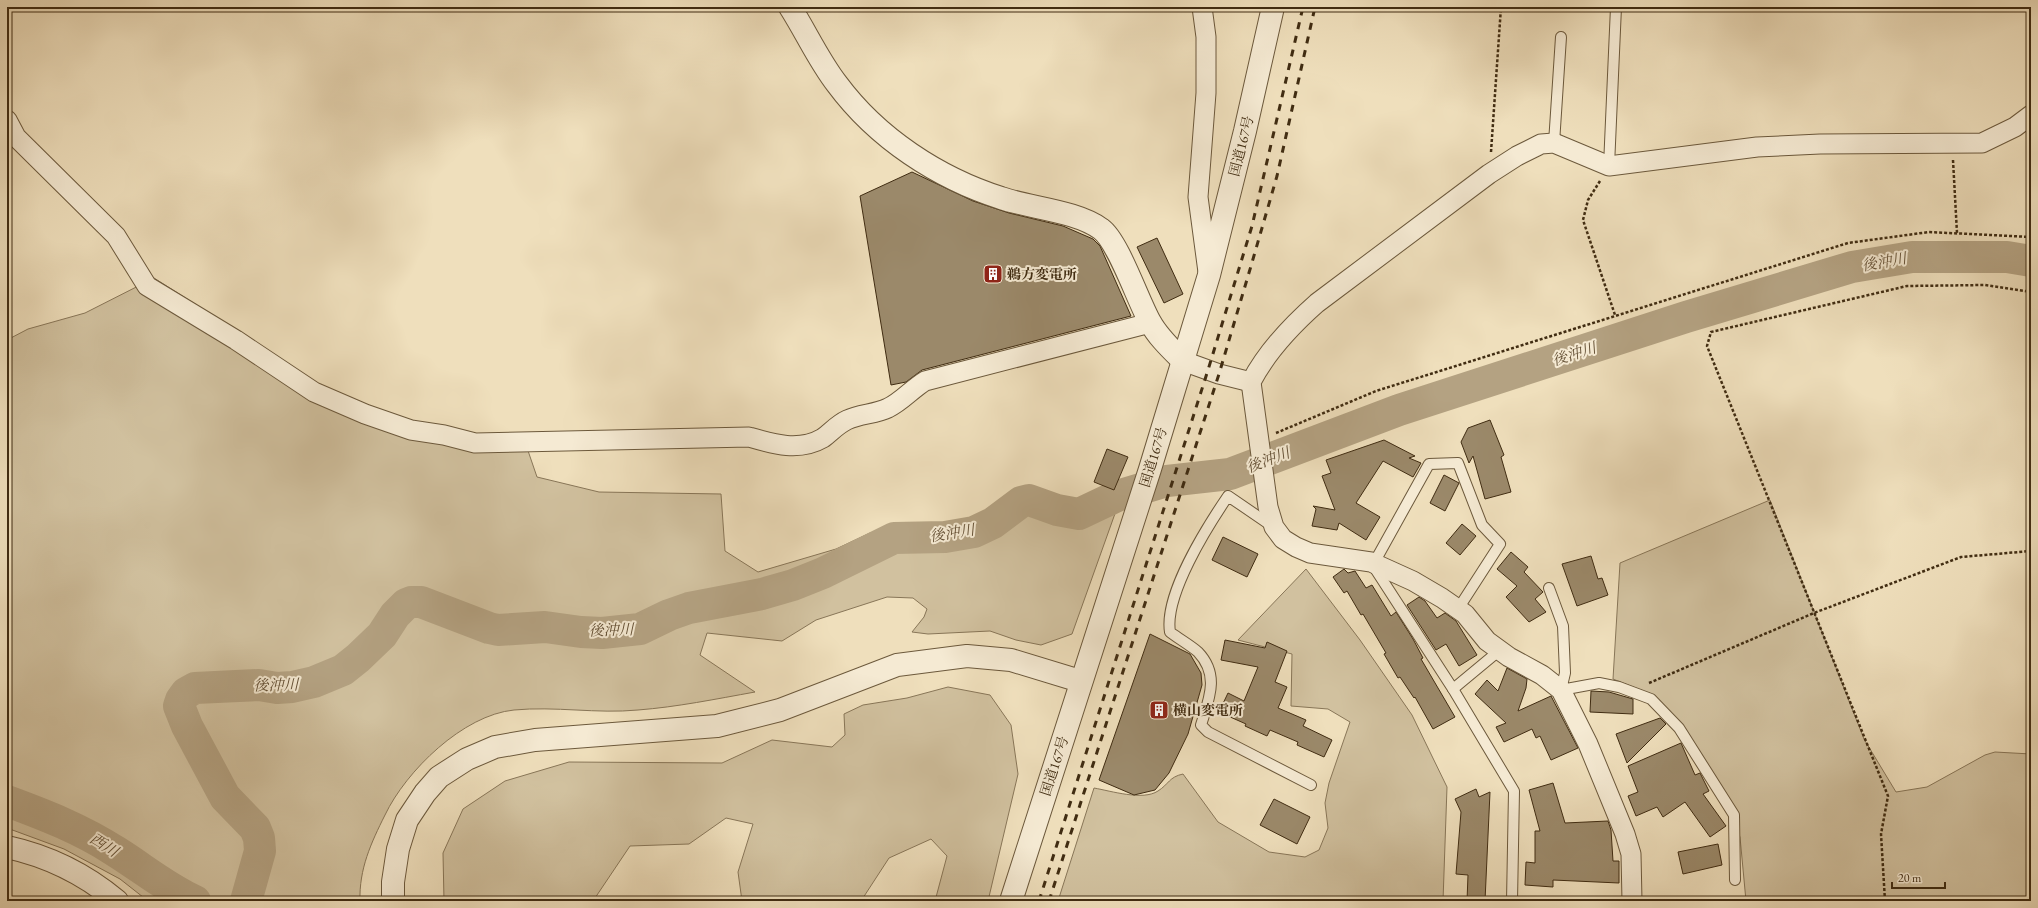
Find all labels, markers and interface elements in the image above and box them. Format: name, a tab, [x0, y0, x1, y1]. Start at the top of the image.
street label: 国道167号	[1225, 114, 1257, 178]
water label: 後沖川	[1860, 248, 1910, 275]
building icon: 鵜方変電所	[982, 263, 1004, 285]
place label: 鵜方変電所	[1007, 265, 1077, 283]
water label: 後沖川	[1550, 337, 1600, 370]
street label: 国道167号	[1135, 425, 1171, 489]
water label: 後沖川	[1243, 442, 1294, 476]
water label: 後沖川	[928, 519, 978, 545]
water label: 後沖川	[588, 619, 636, 640]
water label: 後沖川	[253, 675, 301, 694]
building icon: 横山変電所	[1148, 699, 1170, 721]
place label: 横山変電所	[1173, 701, 1243, 719]
street label: 国道167号	[1036, 734, 1072, 798]
water label: 西川	[87, 829, 124, 862]
scale bar	[1892, 864, 1945, 890]
text: 20 m	[1898, 870, 1922, 886]

